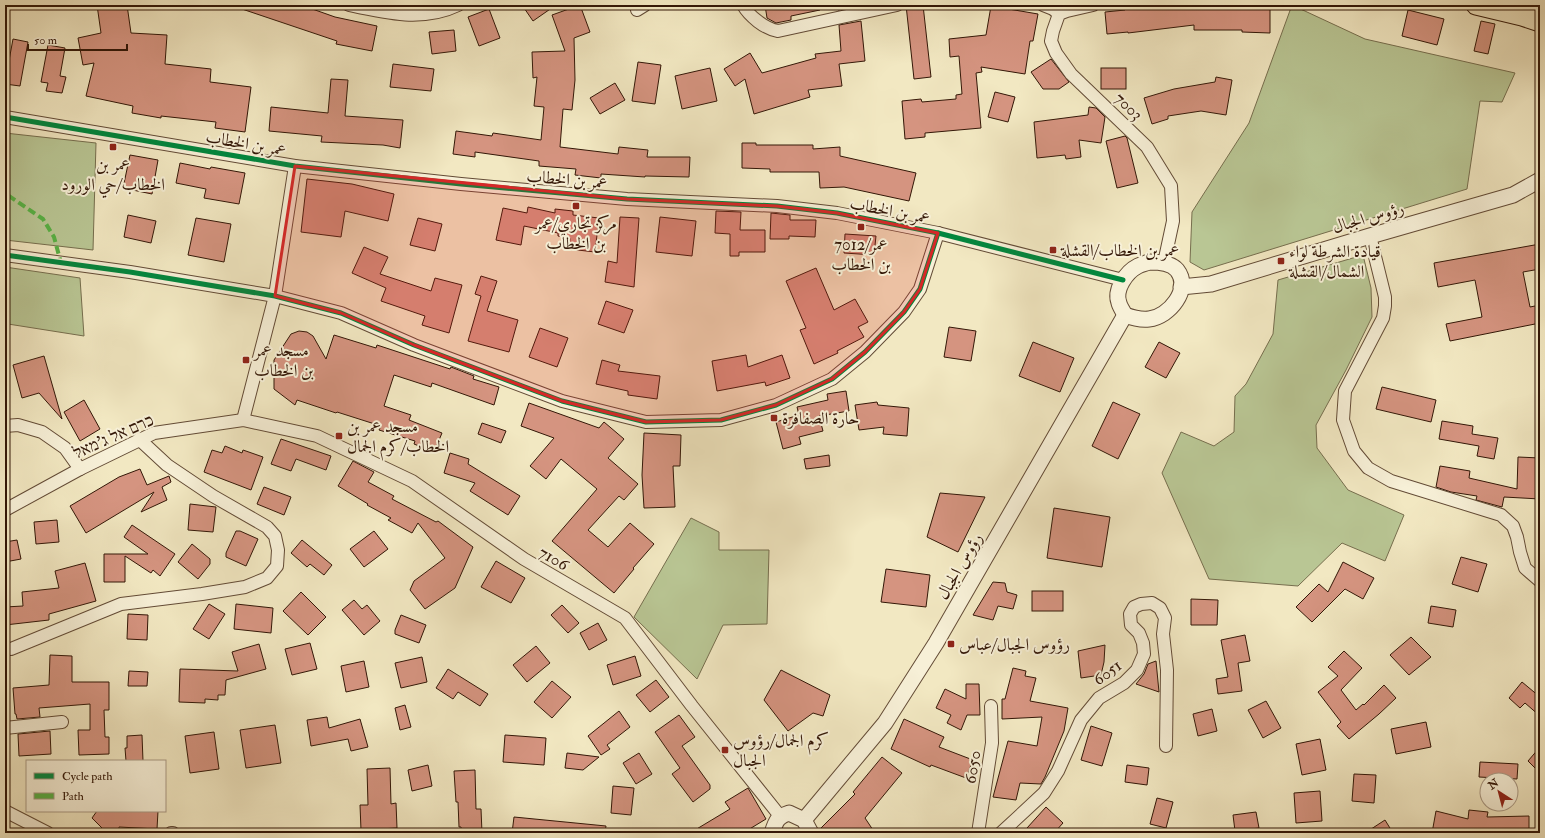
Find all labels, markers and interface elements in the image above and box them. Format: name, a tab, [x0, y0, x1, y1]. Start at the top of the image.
scale bar	[28, 26, 127, 52]
text: 50 m	[34, 33, 58, 48]
street label: 7003	[1110, 88, 1147, 125]
street label: عمر بن الخطاب	[204, 126, 288, 161]
marker: عمر بن الخطاب/حي الورود	[108, 142, 118, 152]
place label: عمر بن الخطاب/حي الورود	[61, 154, 165, 199]
street label: عمر بن الخطاب	[526, 166, 608, 193]
street label: عمر بن الخطاب	[848, 192, 932, 229]
street label: رؤوس الجبال	[1330, 197, 1406, 238]
marker: مركز تجاري/عمر بن الخطاب	[571, 201, 581, 211]
place label: مركز تجاري/عمر بن الخطاب	[533, 213, 617, 254]
marker: 7012/عمر بن الخطاب	[856, 222, 866, 232]
place label: 7012/عمر بن الخطاب	[831, 234, 891, 275]
place label: عمر بن الخطاب/القشلة	[1060, 240, 1179, 261]
place label: قيادة الشرطة لواء الشمال/القشلة	[1288, 241, 1381, 282]
marker: عمر بن الخطاب/القشلة	[1048, 245, 1058, 255]
marker: قيادة الشرطة لواء الشمال/القشلة	[1276, 256, 1286, 266]
place label: مسجد عمر بن الخطاب	[252, 340, 314, 381]
marker: مسجد عمر بن الخطاب	[241, 355, 251, 365]
place label: حارة الصفافرة	[782, 408, 859, 429]
street label: כרם אל ג'מאל	[70, 409, 157, 464]
marker: حارة الصفافرة	[769, 413, 779, 423]
place label: مسجد عمر بن الخطاب/كرم الجمال	[347, 416, 450, 461]
marker: مسجد عمر بن الخطاب/كرم الجمال	[334, 431, 344, 441]
street label: رؤوس الجبال	[932, 529, 987, 603]
street label: 7106	[535, 542, 574, 576]
place label: رؤوس الجبال/عباس	[959, 634, 1070, 655]
marker: رؤوس الجبال/عباس	[946, 639, 956, 649]
street label: 6051	[1089, 655, 1126, 690]
place label: كرم الجمال/رؤوس الجبال	[733, 730, 829, 771]
marker: كرم الجمال/رؤوس الجبال	[720, 745, 730, 755]
street label: 6050	[960, 749, 985, 785]
legend	[26, 760, 166, 812]
text: Cycle path	[62, 769, 113, 784]
north arrow	[1479, 772, 1519, 812]
text: N	[1485, 775, 1502, 793]
text: Path	[62, 789, 85, 804]

